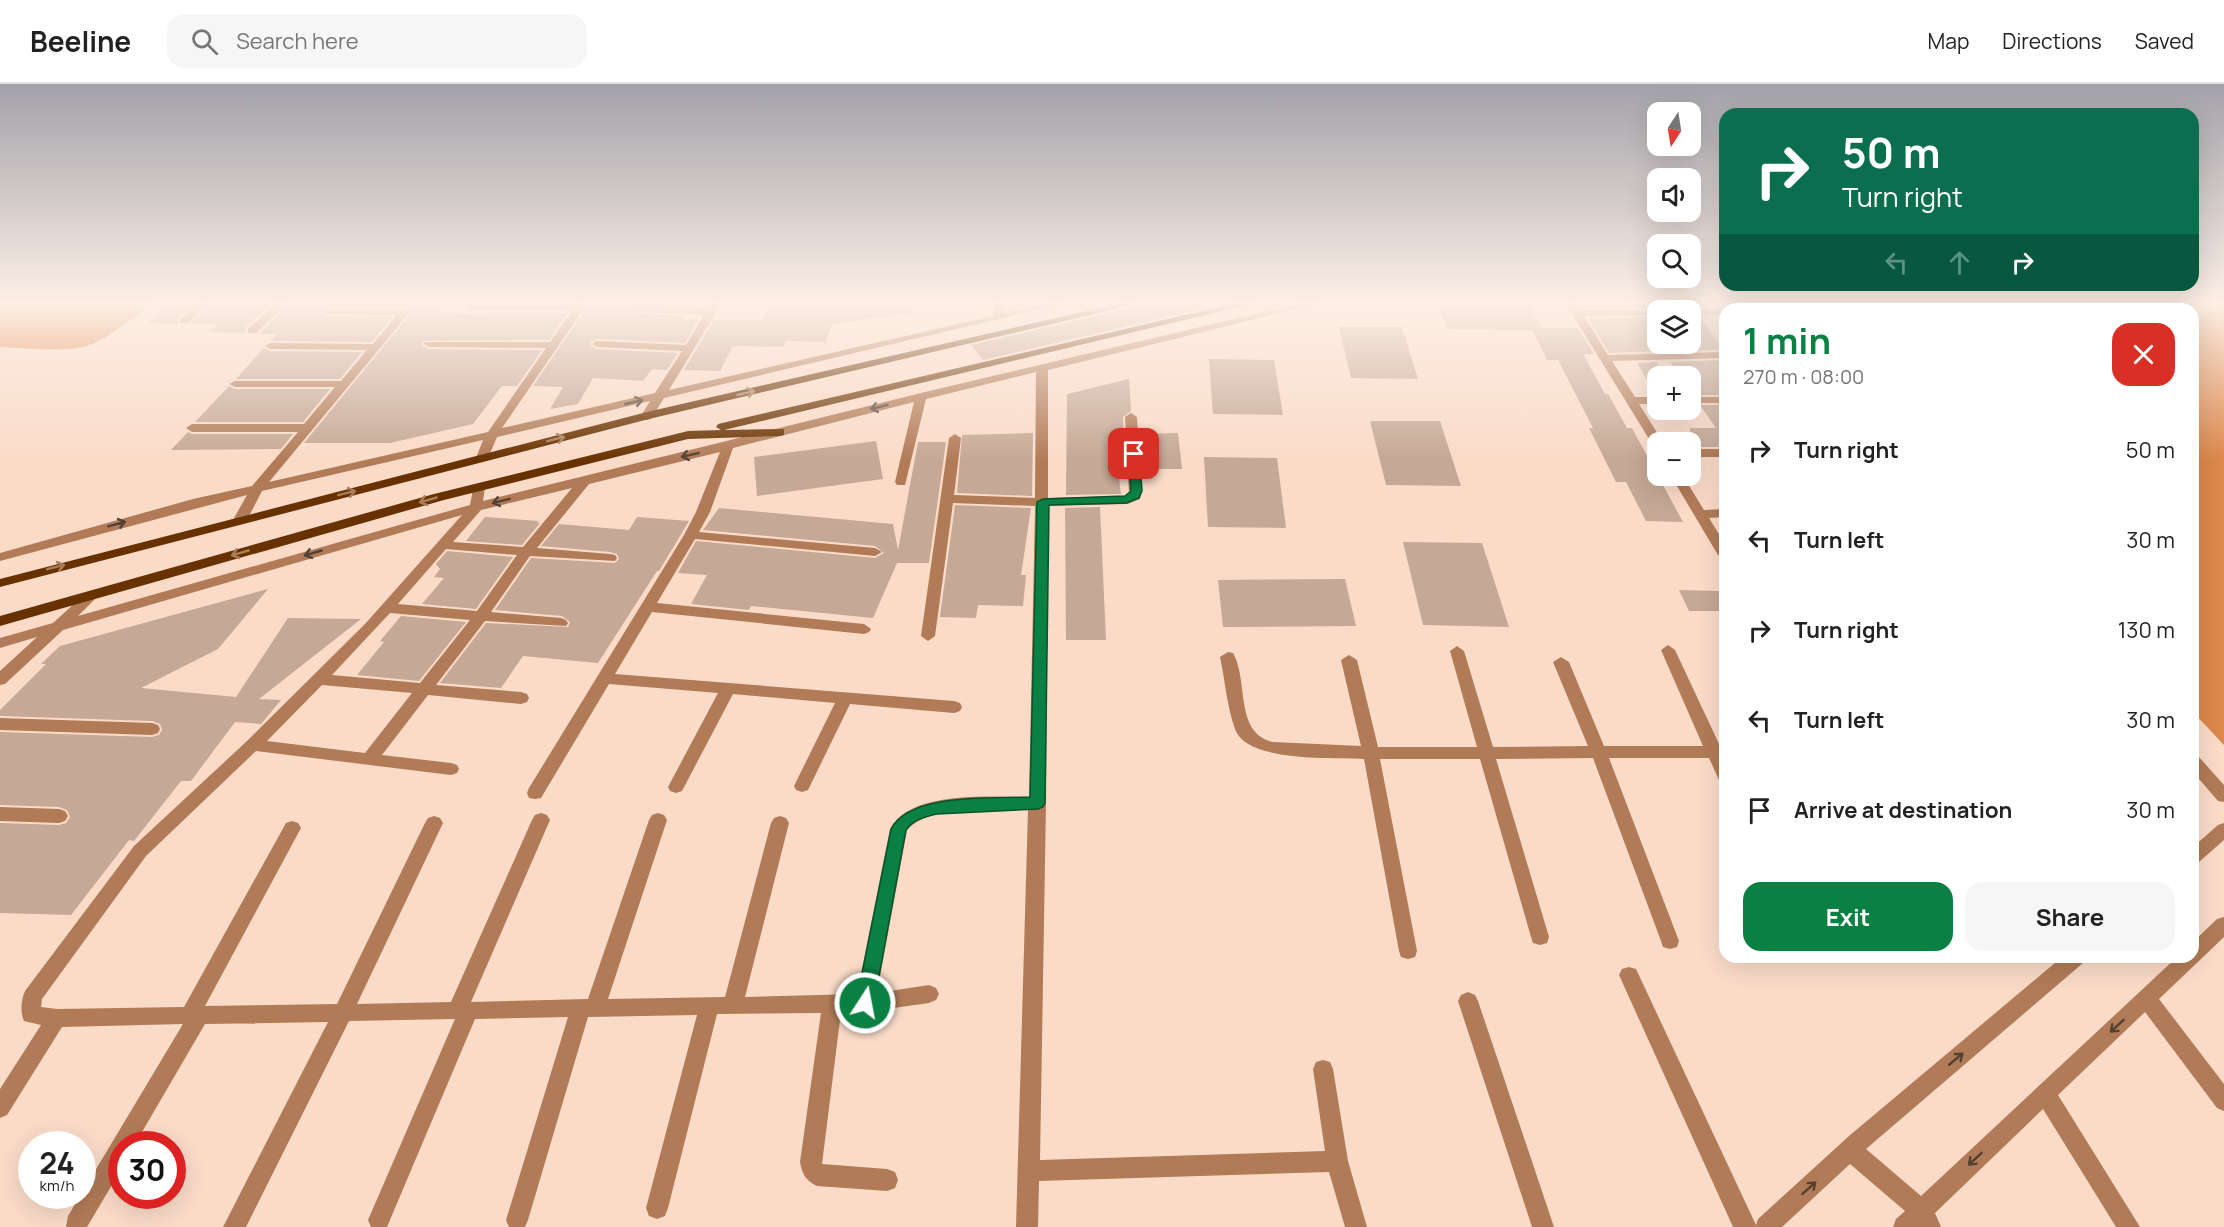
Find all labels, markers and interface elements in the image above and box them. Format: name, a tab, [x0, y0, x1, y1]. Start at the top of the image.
search box	[167, 14, 587, 68]
text: Beeline	[30, 22, 131, 60]
icon: search	[188, 25, 221, 58]
text: Search here	[236, 26, 359, 56]
text: Map	[1928, 27, 1969, 55]
text: Directions	[2002, 27, 2102, 55]
text: Saved	[2135, 27, 2194, 55]
north arrow	[1647, 102, 1701, 156]
map controls	[1647, 102, 1701, 486]
text: 50 m	[1842, 123, 1940, 181]
icon: right	[1743, 132, 1821, 210]
button: sound	[1647, 168, 1701, 222]
text: Turn right	[1842, 178, 1963, 215]
button: search	[1647, 234, 1701, 288]
icon: left	[1880, 246, 1913, 279]
icon: ahead	[1943, 246, 1976, 279]
icon: right	[2006, 246, 2039, 279]
button: layers	[1647, 300, 1701, 354]
text: 1 min	[1743, 316, 1831, 365]
button: close	[2112, 323, 2175, 386]
text: 270 m · 08:00	[1743, 363, 1864, 390]
button: +	[1647, 366, 1701, 420]
one-way arrow	[736, 387, 755, 399]
one-way arrow	[624, 395, 643, 407]
one-way arrow	[870, 402, 889, 413]
pin	[1108, 428, 1159, 479]
button: −	[1647, 432, 1701, 486]
one-way arrow	[547, 433, 566, 445]
icon: right	[1743, 434, 1776, 467]
text: Turn right	[1794, 435, 1899, 465]
text: 50 m	[2126, 435, 2175, 465]
icon: arrive	[1117, 437, 1150, 470]
one-way arrow	[681, 450, 700, 462]
one-way arrow	[337, 486, 356, 498]
one-way arrow	[419, 495, 438, 506]
one-way arrow	[492, 496, 511, 507]
one-way arrow	[107, 518, 126, 530]
icon: left	[1743, 524, 1776, 557]
text: Turn left	[1794, 525, 1884, 555]
text: 30 m	[2126, 525, 2175, 555]
one-way arrow	[231, 548, 250, 559]
one-way arrow	[304, 548, 323, 560]
one-way arrow	[47, 561, 66, 573]
icon: right	[1743, 614, 1776, 647]
text: Turn right	[1794, 615, 1899, 645]
text: 130 m	[2118, 615, 2175, 645]
icon: left	[1743, 704, 1776, 737]
text: Turn left	[1794, 705, 1884, 735]
text: 30 m	[2126, 705, 2175, 735]
icon: arrive	[1743, 794, 1776, 827]
text: Arrive at destination	[1794, 795, 2012, 825]
text: 30 m	[2126, 795, 2175, 825]
button: Exit	[1743, 882, 1953, 951]
button: Share	[1965, 882, 2175, 951]
position arrow	[833, 971, 897, 1035]
one-way arrow	[2110, 1019, 2125, 1033]
one-way arrow	[1948, 1052, 1963, 1066]
speed limit sign: 30	[108, 1131, 186, 1209]
text: 24	[39, 1142, 75, 1183]
one-way arrow	[1968, 1152, 1983, 1166]
text: km/h	[40, 1175, 74, 1196]
one-way arrow	[1801, 1181, 1816, 1195]

